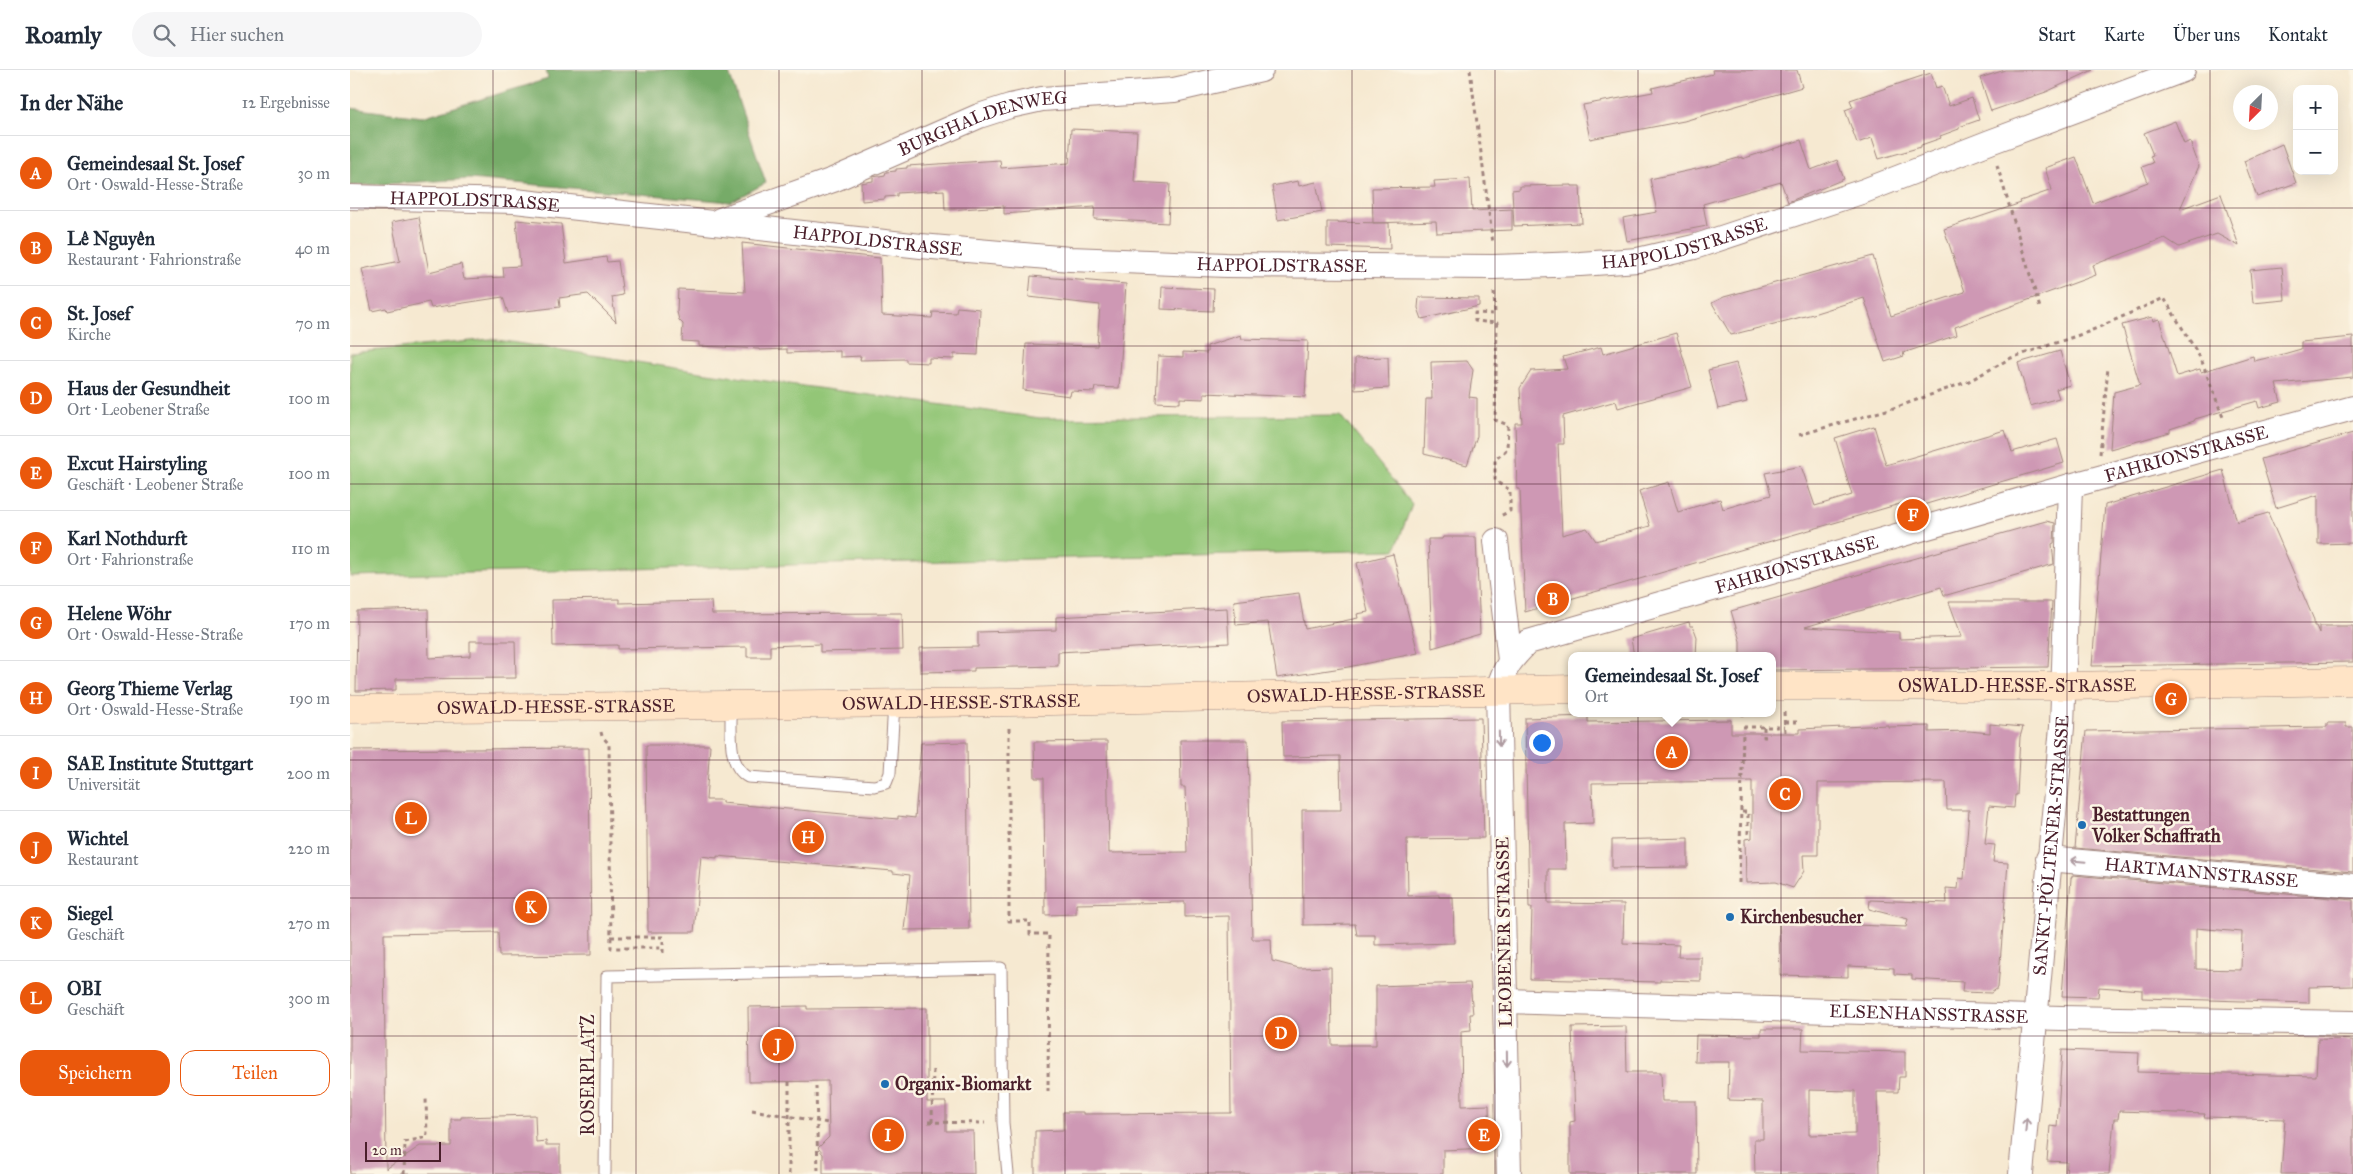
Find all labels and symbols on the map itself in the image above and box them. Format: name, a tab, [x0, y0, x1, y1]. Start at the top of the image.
north arrow	[2233, 85, 2278, 130]
street label: BURGHALDENWEG	[895, 86, 1068, 161]
street label: HAPPOLDSTRASSE	[389, 187, 561, 217]
street label: HAPPOLDSTRASSE	[1601, 213, 1770, 273]
street label: HAPPOLDSTRASSE	[792, 221, 964, 261]
street label: HAPPOLDSTRASSE	[1196, 253, 1367, 277]
street label: FAHRIONSTRASSE	[2102, 421, 2270, 487]
pin: F	[1897, 496, 1929, 534]
street label: FAHRIONSTRASSE	[1712, 531, 1881, 599]
pin: B	[1537, 580, 1569, 618]
street label: OSWALD-HESSE-STRASSE	[1898, 674, 2136, 697]
street label: OSWALD-HESSE-STRASSE	[1247, 680, 1485, 708]
pin: G	[2155, 680, 2187, 718]
street label: OSWALD-HESSE-STRASSE	[842, 689, 1080, 715]
street label: OSWALD-HESSE-STRASSE	[437, 695, 675, 719]
street label: SANKT-PÖLTENER-STRASSE	[2028, 715, 2073, 976]
one-way arrow	[1494, 730, 1504, 747]
your location	[1529, 730, 1555, 756]
pin: A	[1656, 733, 1688, 771]
pin: C	[1769, 775, 1801, 813]
pin: L	[395, 799, 427, 837]
place label: Bestattungen Volker Schaffrath	[2091, 804, 2222, 847]
pin: H	[792, 818, 824, 856]
marker: Bestattungen Volker Schaffrath	[2076, 819, 2088, 831]
street label: LEOBENER STRASSE	[1491, 837, 1517, 1027]
street label: HARTMANNSTRASSE	[2103, 853, 2299, 892]
one-way arrow	[2070, 856, 2086, 866]
pin: K	[515, 888, 547, 926]
place label: Kirchenbesucher	[1740, 906, 1865, 928]
marker: Kirchenbesucher	[1724, 911, 1736, 923]
street label: ELSENHANSSTRASSE	[1829, 1000, 2029, 1028]
street label: ROSERPLATZ	[577, 1014, 599, 1136]
pin: D	[1265, 1014, 1297, 1052]
pin: J	[762, 1026, 794, 1064]
one-way arrow	[1502, 1051, 1511, 1067]
place label: Organix-Biomarkt	[895, 1073, 1032, 1096]
marker: Organix-Biomarkt	[879, 1078, 891, 1090]
pin: I	[872, 1116, 904, 1154]
pin: E	[1468, 1116, 1500, 1154]
one-way arrow	[2021, 1118, 2031, 1134]
scale bar	[365, 1139, 441, 1162]

